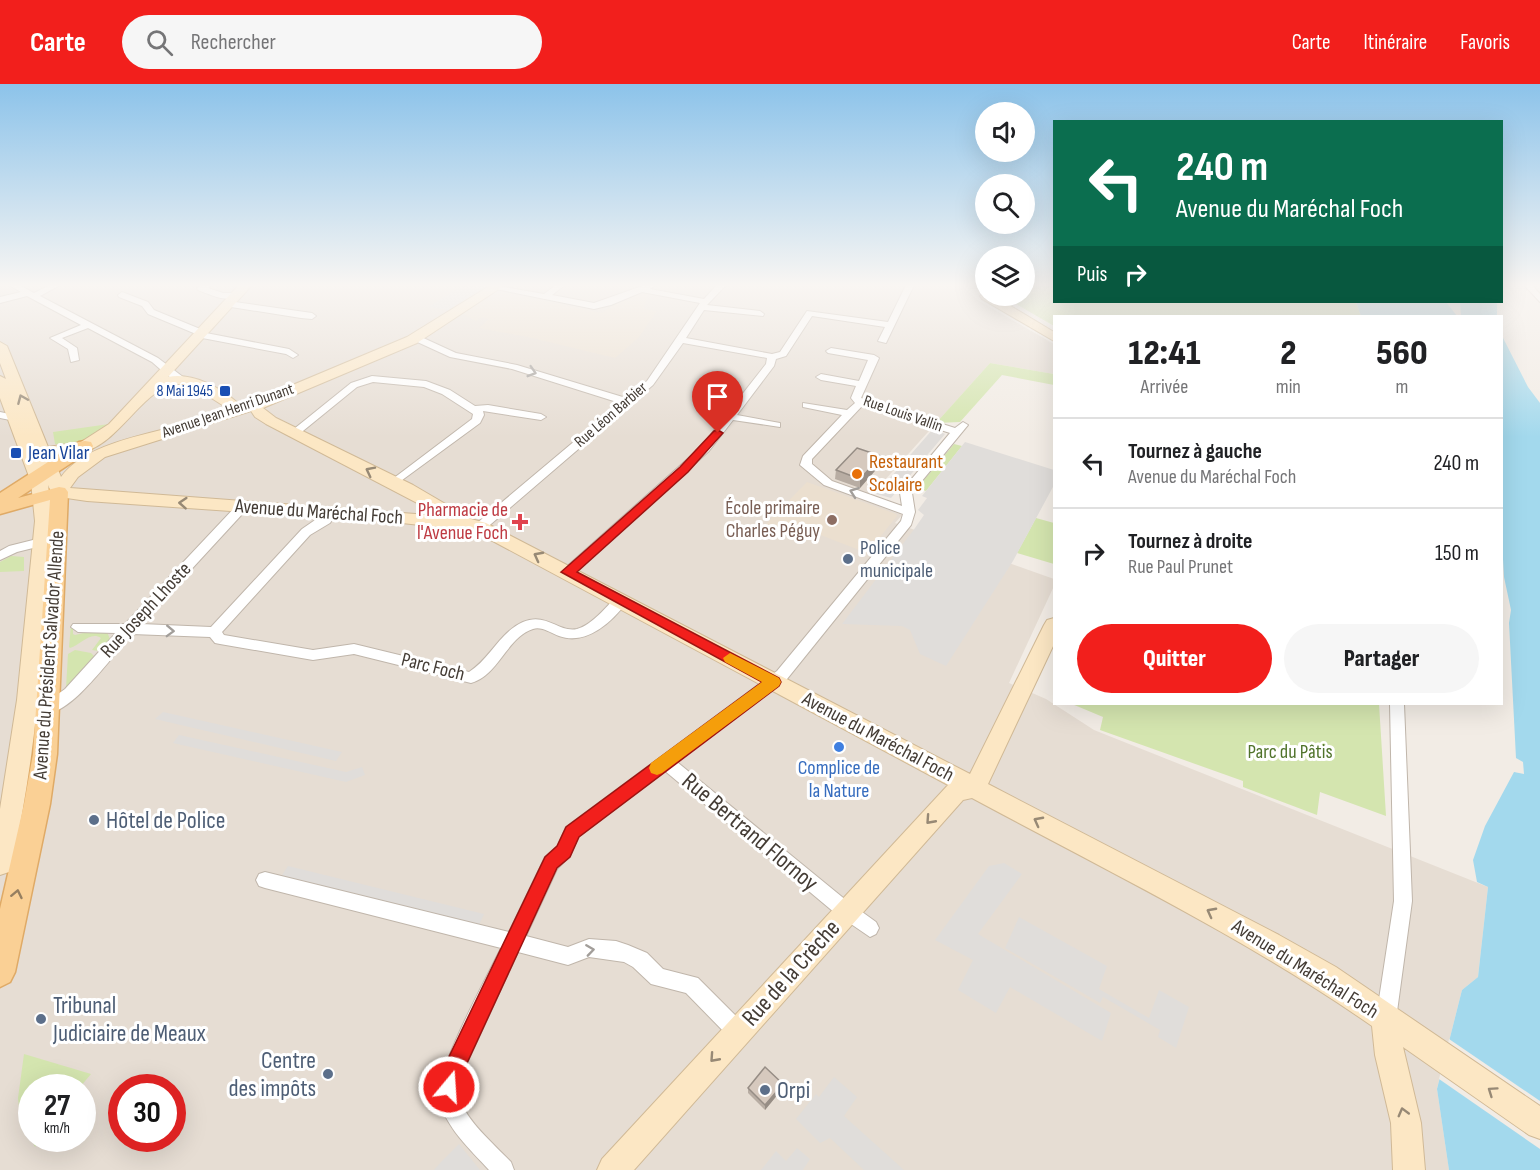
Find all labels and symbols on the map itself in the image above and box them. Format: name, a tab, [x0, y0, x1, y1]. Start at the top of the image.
one-way arrow	[526, 365, 537, 377]
pin	[692, 371, 743, 433]
street label: Rue Léon Barbier	[571, 378, 651, 452]
street label: Avenue Jean Henri Dunant	[159, 380, 296, 443]
place label: 8 Mai 1945	[156, 382, 213, 401]
marker: 8 Mai 1945	[218, 384, 232, 398]
street label: Rue Louis Vallin	[861, 392, 945, 436]
one-way arrow	[17, 394, 29, 405]
place label: Jean Vilar	[27, 441, 90, 465]
marker: Jean Vilar	[9, 446, 23, 460]
place label: Restaurant Scolaire	[869, 450, 943, 497]
one-way arrow	[366, 466, 377, 478]
marker: Restaurant Scolaire	[850, 467, 864, 481]
one-way arrow	[849, 487, 860, 499]
street label: Avenue du Maréchal Foch	[233, 494, 404, 530]
place label: École primaire Charles Péguy	[725, 496, 820, 543]
one-way arrow	[179, 497, 188, 510]
place label: Pharmacie de l'Avenue Foch	[417, 498, 508, 545]
marker: École primaire Charles Péguy	[825, 513, 839, 527]
marker: Pharmacie de l'Avenue Foch	[513, 515, 527, 529]
street label: Avenue du Président Salvador Allende	[28, 530, 70, 781]
place label: Police municipale	[860, 536, 933, 583]
one-way arrow	[533, 552, 544, 564]
marker: Police municipale	[841, 552, 855, 566]
street label: Rue Joseph Lhoste	[96, 557, 196, 663]
one-way arrow	[165, 624, 174, 637]
street label: Parc Foch	[399, 648, 467, 686]
street label: Avenue du Maréchal Foch	[797, 686, 958, 787]
marker: Complice de la Nature	[832, 740, 846, 754]
park label: Parc du Pâtis	[1247, 740, 1333, 764]
place label: Complice de la Nature	[798, 756, 880, 803]
street label: Rue Bertrand Flornoy	[676, 767, 824, 897]
place label: Hôtel de Police	[106, 806, 225, 835]
marker: Hôtel de Police	[87, 813, 101, 827]
one-way arrow	[926, 814, 937, 824]
one-way arrow	[1034, 817, 1045, 828]
one-way arrow	[9, 890, 22, 900]
one-way arrow	[1207, 908, 1217, 919]
street label: Rue de la Crèche	[736, 914, 846, 1032]
street label: Avenue du Maréchal Foch	[1226, 914, 1383, 1024]
one-way arrow	[585, 944, 594, 956]
place label: Tribunal Judiciaire de Meaux	[52, 991, 206, 1048]
marker: Tribunal Judiciaire de Meaux	[34, 1012, 48, 1026]
place label: Centre des impôts	[228, 1046, 316, 1103]
one-way arrow	[710, 1051, 721, 1062]
position arrow	[417, 1055, 481, 1119]
marker: Centre des impôts	[321, 1067, 335, 1081]
speed limit sign: 30	[108, 1074, 186, 1152]
place label: Orpi	[777, 1076, 810, 1105]
marker: Orpi	[758, 1083, 772, 1097]
one-way arrow	[1487, 1087, 1498, 1098]
one-way arrow	[1398, 1107, 1410, 1118]

